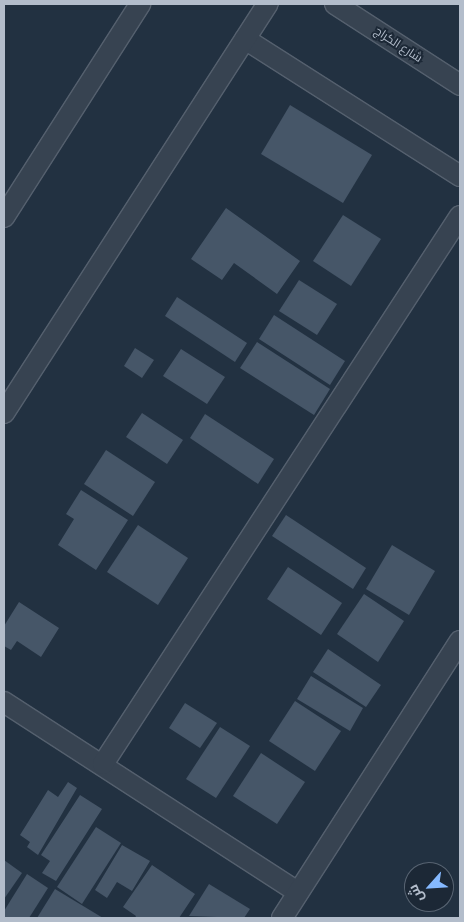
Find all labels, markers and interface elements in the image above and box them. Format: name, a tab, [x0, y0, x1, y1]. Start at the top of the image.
street label: شارع الكراج	[371, 24, 425, 66]
north arrow	[404, 862, 454, 912]
text: ش	[404, 882, 428, 905]

